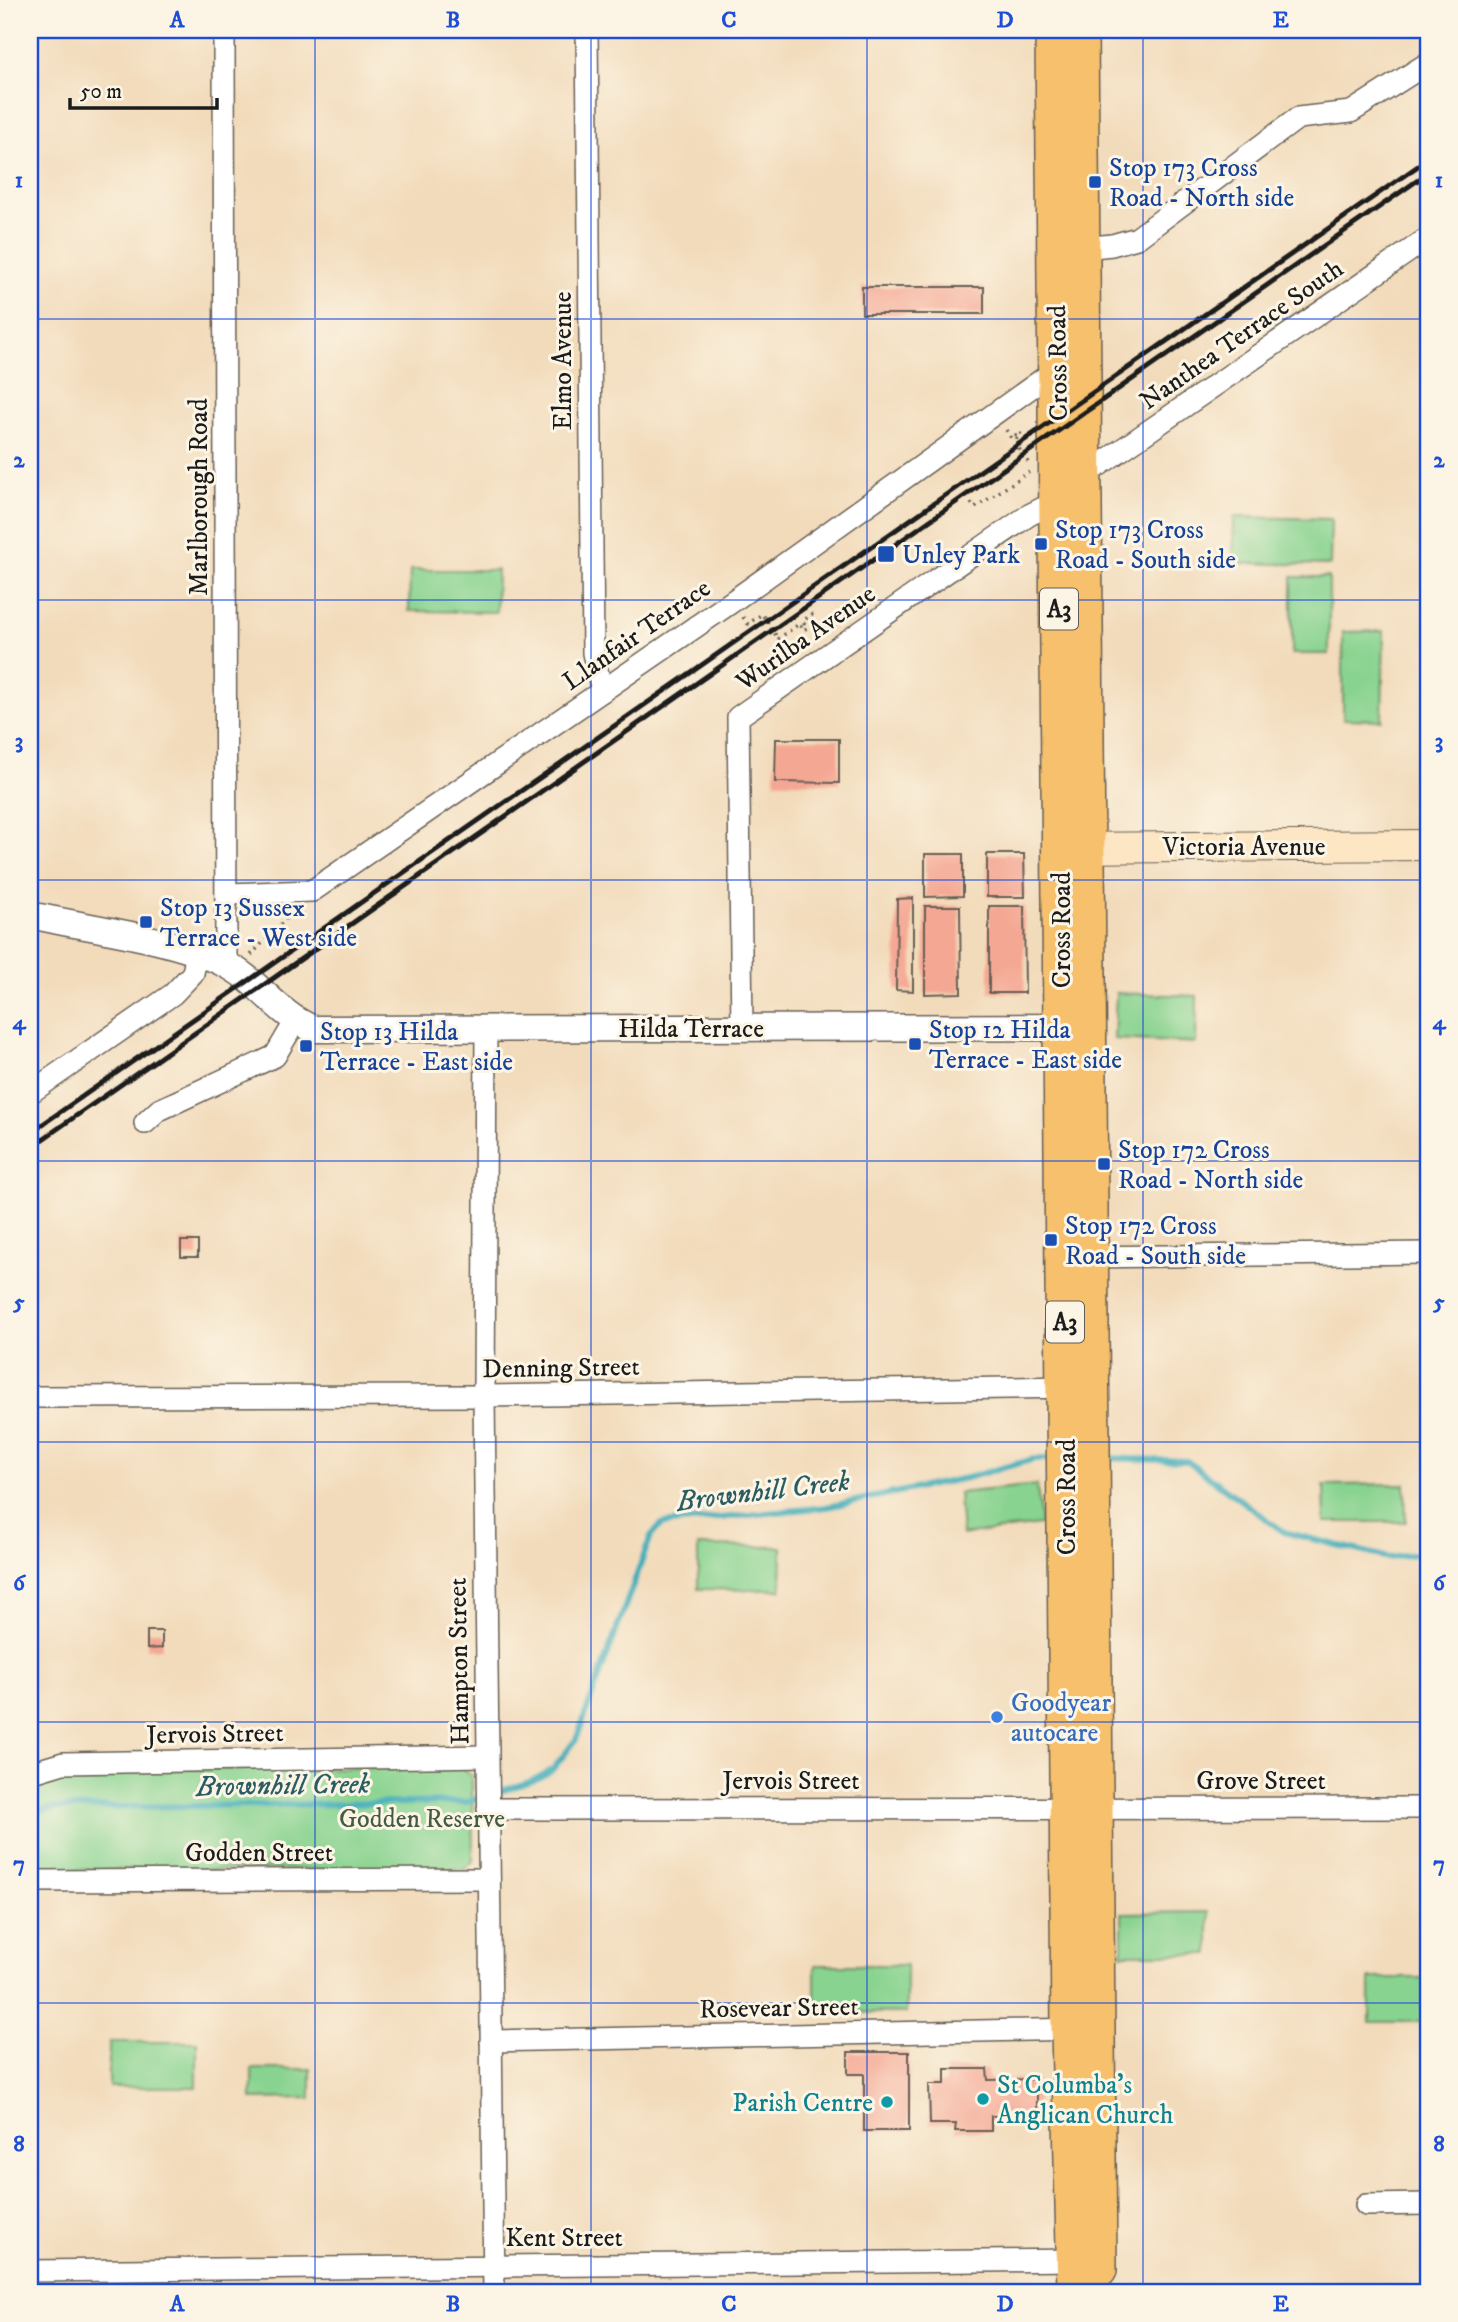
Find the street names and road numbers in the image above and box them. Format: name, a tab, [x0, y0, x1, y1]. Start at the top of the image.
street label: Nanthea Terrace South	[1134, 252, 1350, 418]
street label: Elmo Avenue	[547, 292, 580, 430]
street label: Cross Road	[1041, 305, 1076, 421]
street label: Marlborough Road	[183, 398, 216, 596]
street label: Llanfair Terrace	[557, 572, 717, 698]
street label: Wurilba Avenue	[729, 578, 882, 699]
road number: A3	[1040, 588, 1078, 630]
street label: Victoria Avenue	[1161, 831, 1326, 864]
street label: Cross Road	[1046, 872, 1079, 988]
street label: Hilda Terrace	[618, 1013, 764, 1046]
road number: A3	[1046, 1302, 1084, 1342]
street label: Denning Street	[482, 1351, 640, 1386]
street label: Cross Road	[1051, 1439, 1084, 1555]
street label: Hampton Street	[442, 1577, 477, 1745]
street label: Jervois Street	[144, 1717, 284, 1752]
street label: Jervois Street	[720, 1765, 860, 1798]
street label: Grove Street	[1196, 1765, 1326, 1798]
street label: Godden Street	[185, 1837, 333, 1870]
street label: Rosevear Street	[699, 1991, 859, 2026]
street label: Kent Street	[505, 2222, 623, 2255]

